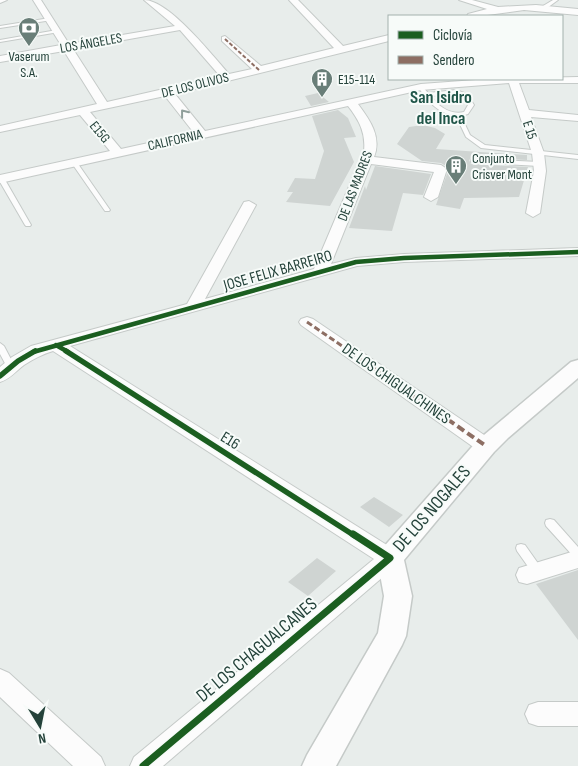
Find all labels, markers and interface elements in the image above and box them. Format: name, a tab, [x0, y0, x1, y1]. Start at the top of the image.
legend	[388, 15, 563, 80]
bank icon: Vaserum S.A.	[17, 16, 41, 47]
text: Ciclovía	[433, 26, 473, 45]
street label: LOS ÁNGELES	[59, 29, 123, 57]
place label: Vaserum S.A.	[9, 48, 49, 81]
text: Sendero	[433, 51, 474, 70]
building icon: E15-114	[310, 67, 334, 98]
street label: DE LOS OLIVOS	[160, 68, 230, 102]
place label: E15-114	[338, 71, 375, 88]
district label: San Isidro del Inca	[410, 87, 472, 129]
one-way arrow	[182, 110, 190, 119]
street label: E15G	[86, 118, 114, 146]
street label: E 15	[519, 119, 541, 142]
street label: CALIFORNIA	[146, 125, 205, 155]
street label: DE LAS MADRES	[334, 148, 376, 224]
place label: Conjunto Crisver Mont	[472, 150, 532, 183]
building icon: Conjunto Crisver Mont	[444, 154, 468, 185]
street label: JOSE FELIX BARREIRO	[221, 246, 335, 296]
street label: DE LOS CHIGUALCHINES	[338, 340, 454, 429]
street label: E16	[217, 428, 243, 454]
street label: DE LOS NOGALES	[388, 461, 476, 557]
street label: DE LOS CHAGUALCANES	[192, 593, 322, 707]
north arrow	[15, 701, 65, 751]
text: N	[37, 729, 47, 747]

